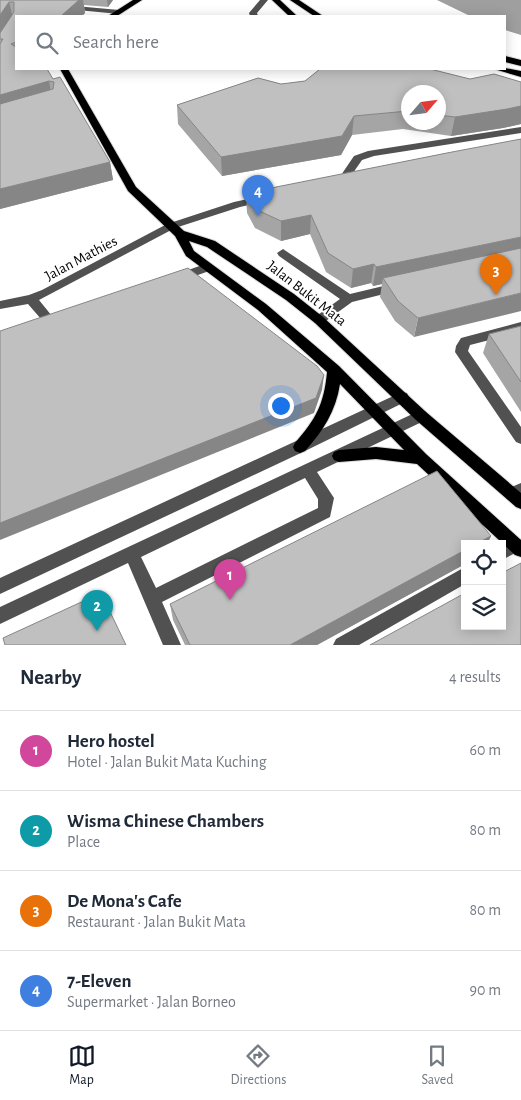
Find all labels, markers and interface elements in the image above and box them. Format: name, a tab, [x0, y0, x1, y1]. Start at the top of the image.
search box	[15, 15, 506, 70]
icon: search	[33, 29, 61, 57]
text: Search here	[73, 33, 159, 52]
north arrow	[401, 85, 446, 130]
pin: 4	[242, 175, 274, 216]
street label: Jalan Mathies	[43, 233, 120, 284]
pin: 3	[480, 254, 512, 295]
street label: Jalan Bukit Mata	[264, 258, 349, 329]
your location	[268, 393, 294, 419]
map controls	[461, 540, 506, 630]
button: locate	[461, 540, 506, 585]
pin: 1	[214, 559, 246, 600]
button: layers	[461, 585, 506, 630]
pin: 2	[81, 590, 113, 631]
text: Nearby	[20, 667, 81, 688]
text: 4 results	[449, 669, 501, 685]
text: Hero hostel	[67, 732, 155, 751]
text: 1	[33, 742, 39, 758]
text: 60 m	[470, 742, 501, 758]
text: Hotel · Jalan Bukit Mata Kuching	[67, 754, 266, 770]
text: Wisma Chinese Chambers	[67, 812, 264, 831]
text: 2	[32, 822, 40, 838]
text: 80 m	[470, 822, 501, 838]
text: Place	[67, 834, 100, 850]
text: De Mona's Cafe	[67, 892, 182, 911]
text: 3	[33, 902, 39, 918]
text: 80 m	[470, 902, 501, 918]
text: Restaurant · Jalan Bukit Mata	[67, 914, 246, 930]
text: 7-Eleven	[67, 972, 131, 991]
text: 4	[32, 982, 40, 998]
text: 90 m	[470, 982, 501, 998]
text: Supermarket · Jalan Borneo	[67, 994, 236, 1010]
tab: Map	[68, 1042, 96, 1089]
tab: Directions	[231, 1042, 286, 1089]
tab: Saved	[421, 1042, 453, 1089]

